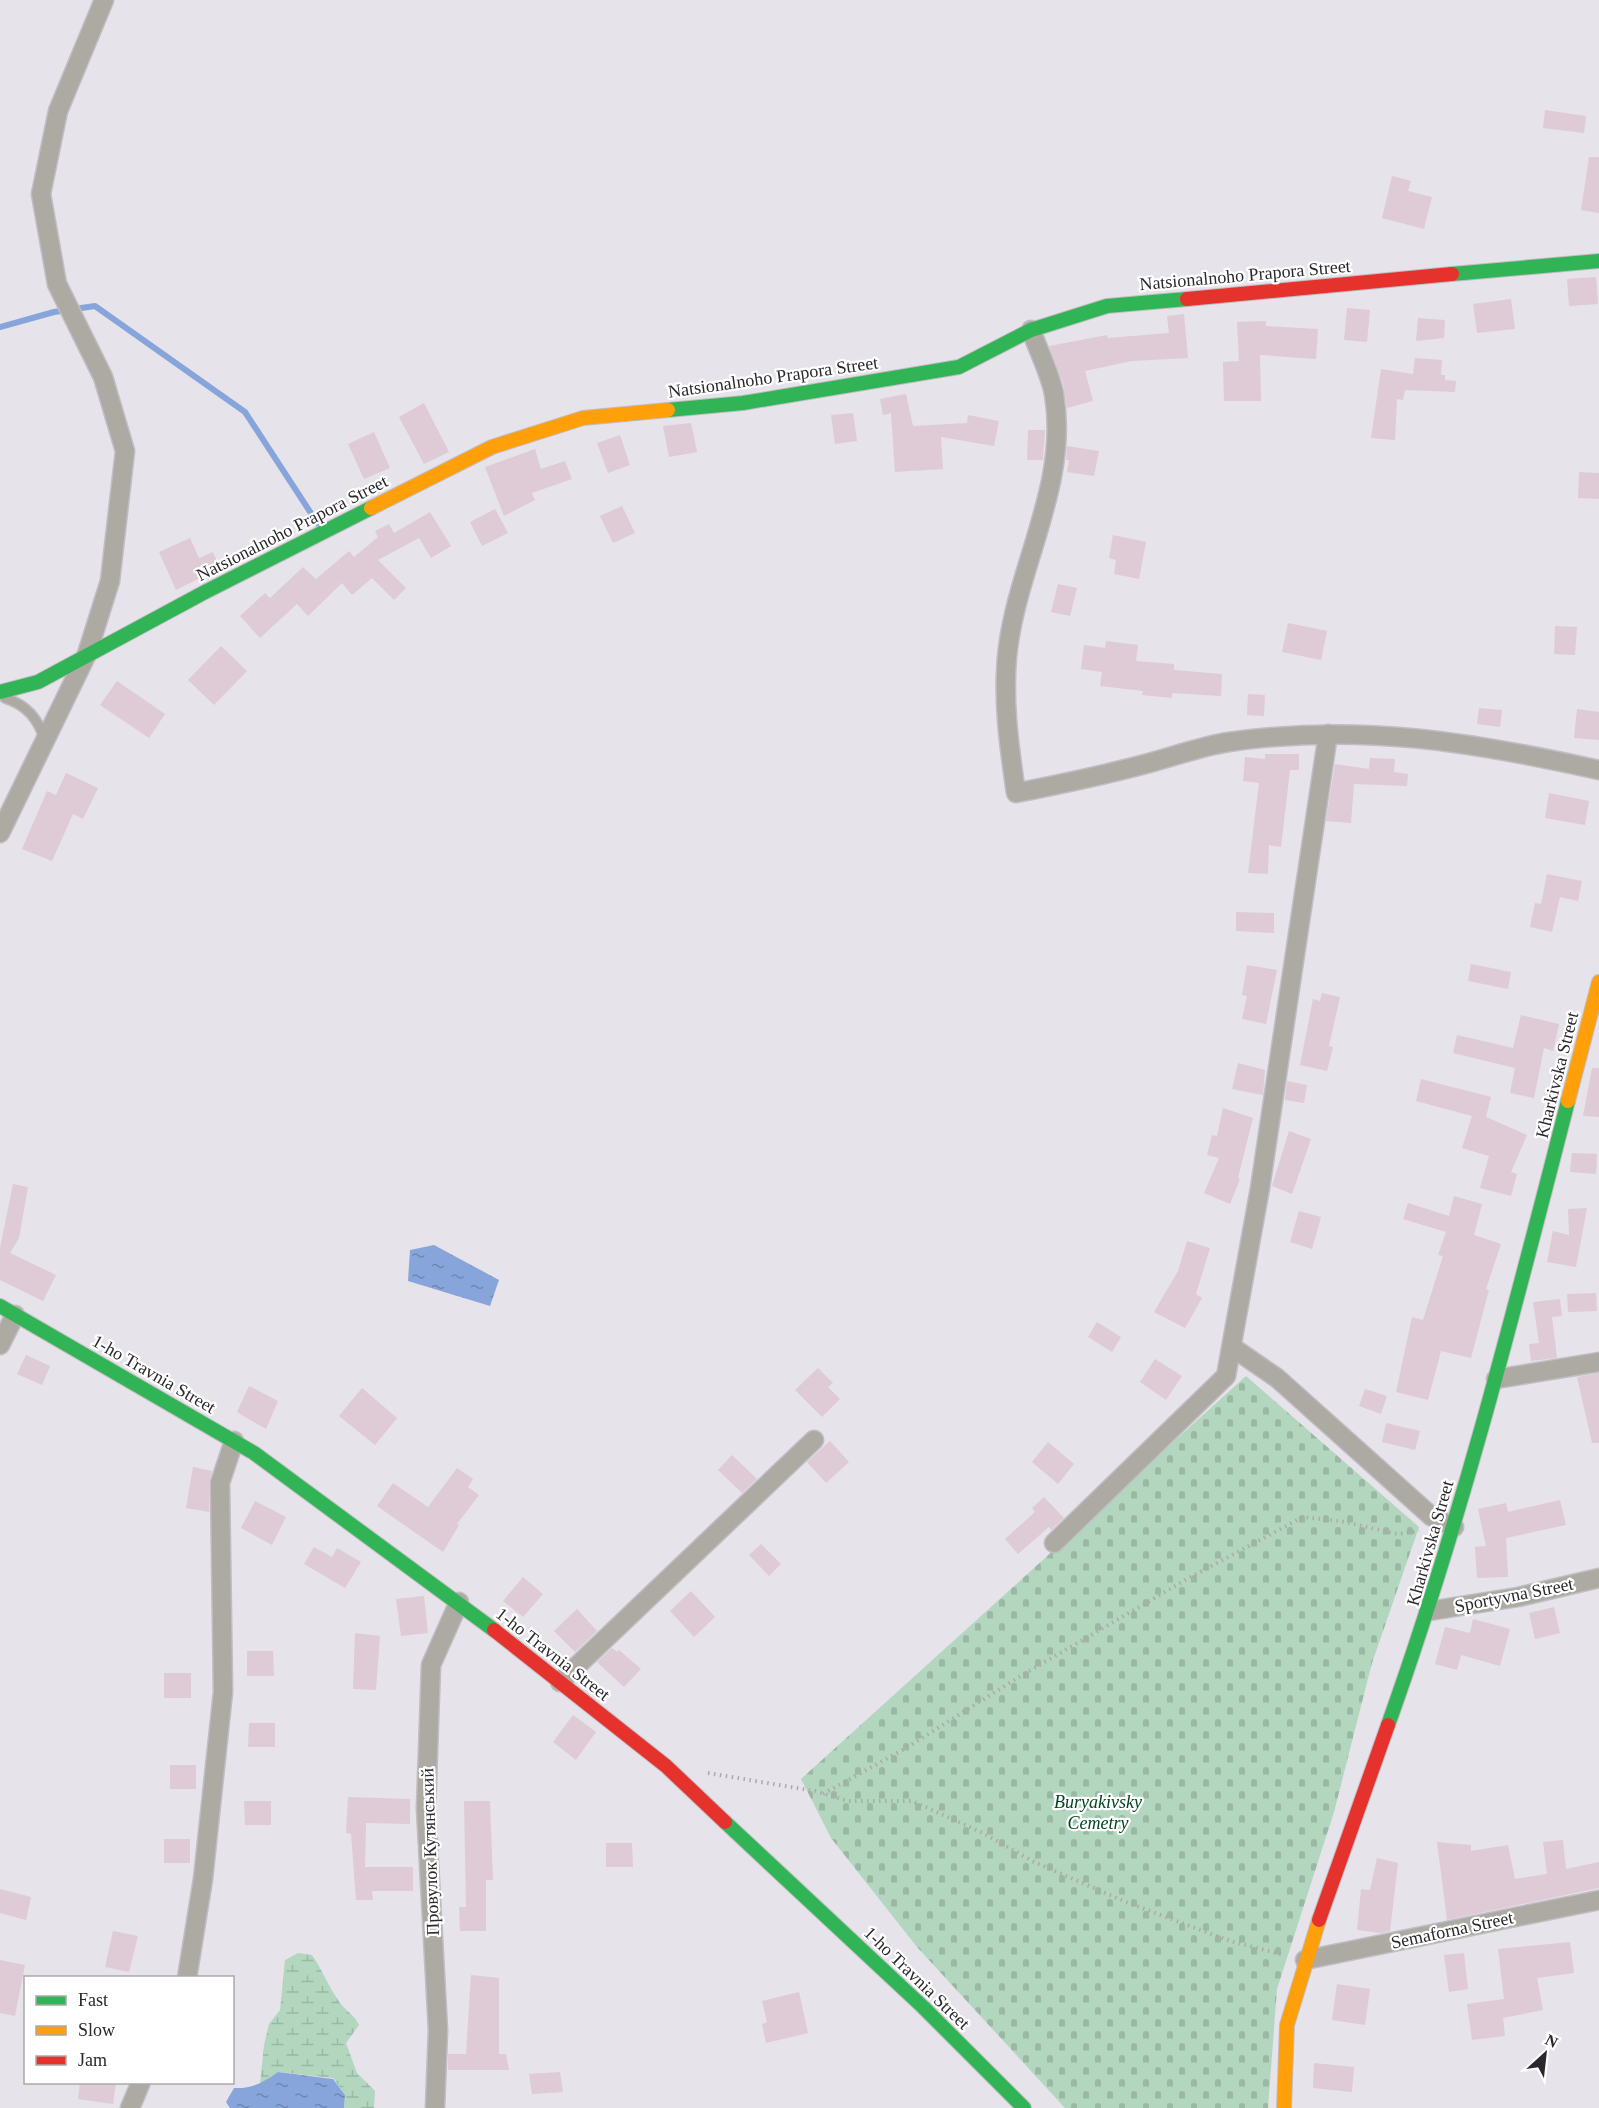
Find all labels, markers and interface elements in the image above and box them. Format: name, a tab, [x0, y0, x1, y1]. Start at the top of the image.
street label: Natsionalnoho Prapora Street	[1139, 256, 1351, 294]
street label: Natsionalnoho Prapora Street	[667, 352, 879, 402]
street label: Natsionalnoho Prapora Street	[193, 471, 391, 585]
street label: Kharkivska Street	[1532, 1010, 1582, 1140]
street label: 1-ho Travnia Street	[89, 1331, 219, 1417]
street label: Kharkivska Street	[1403, 1478, 1457, 1608]
street label: Sportyvna Street	[1453, 1574, 1575, 1616]
street label: 1-ho Travnia Street	[492, 1603, 614, 1705]
street label: Провулок Кутянський	[417, 1767, 443, 1936]
park label: Buryakivsky Cemetry	[1054, 1792, 1142, 1833]
street label: Semaforna Street	[1389, 1907, 1515, 1953]
street label: 1-ho Travnia Street	[860, 1923, 974, 2033]
legend	[24, 1976, 234, 2084]
text: Fast	[78, 1990, 108, 2010]
text: Slow	[78, 2020, 115, 2040]
north arrow	[1515, 2024, 1575, 2084]
text: N	[1543, 2031, 1561, 2051]
text: Jam	[78, 2050, 107, 2070]

